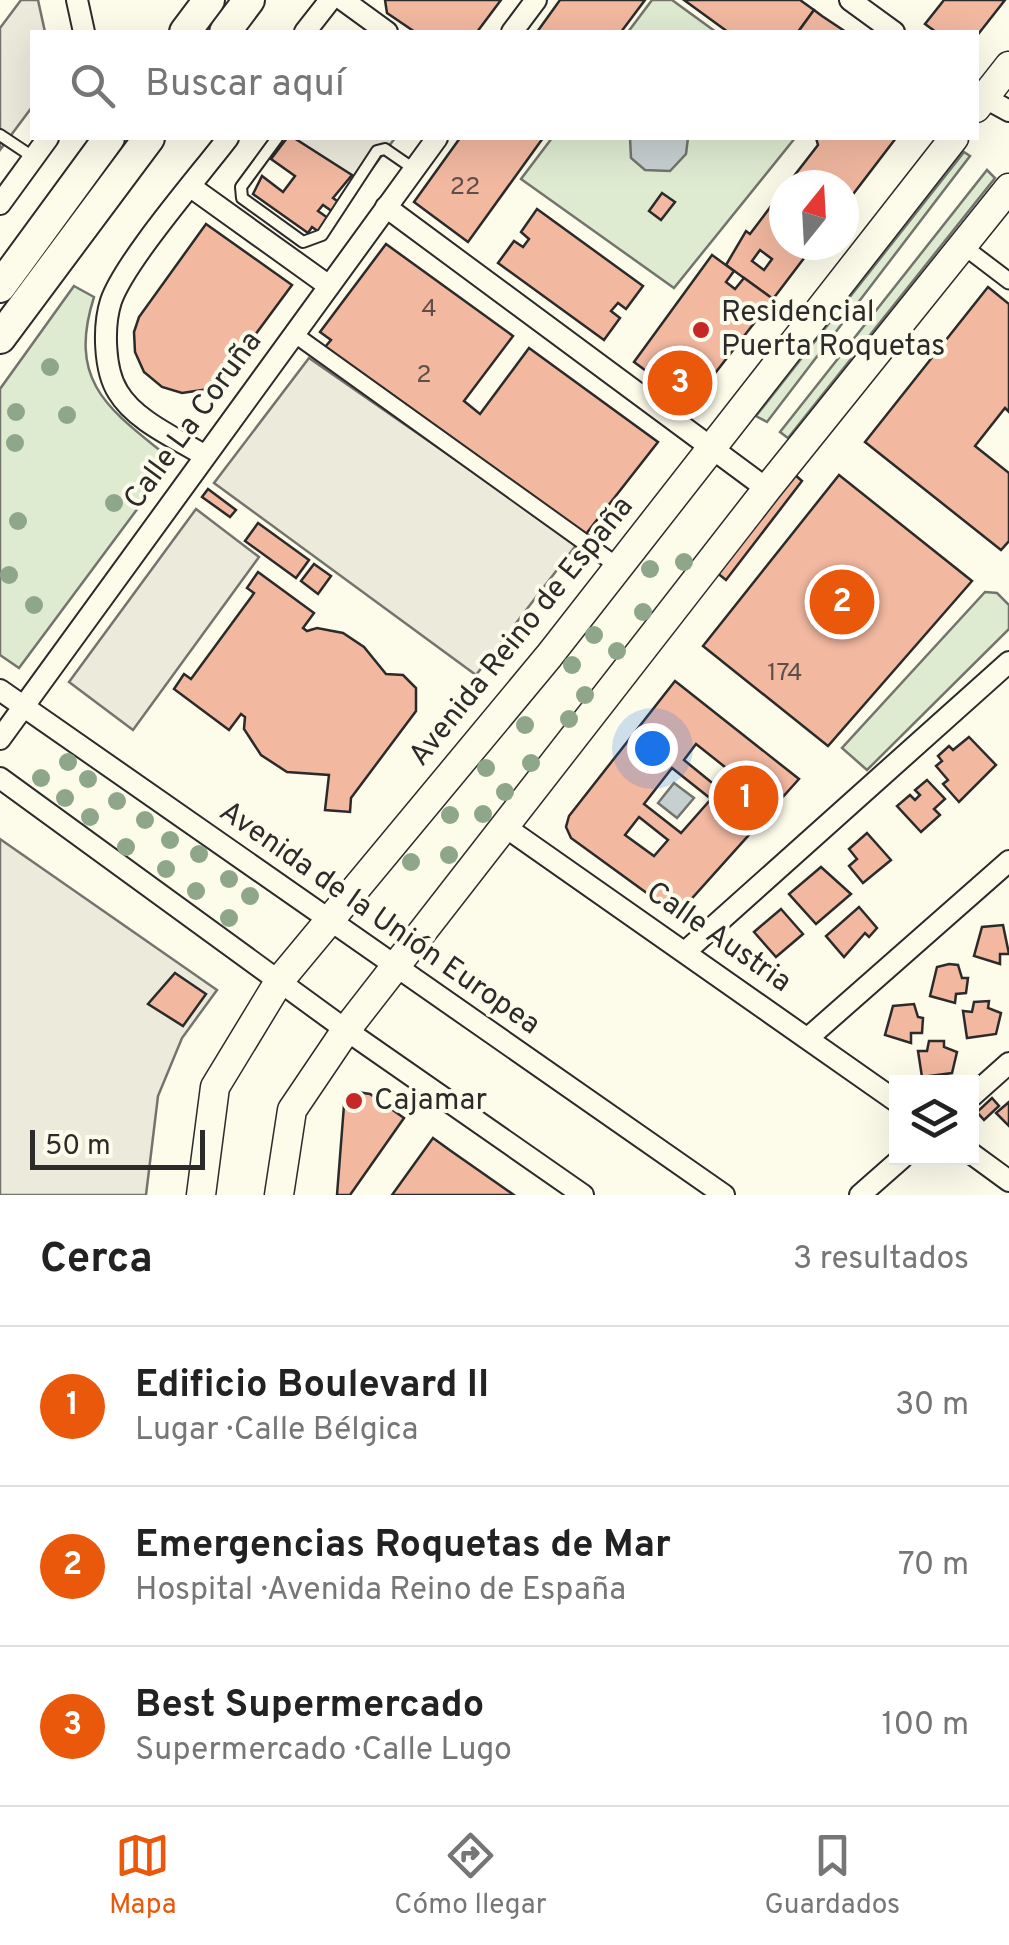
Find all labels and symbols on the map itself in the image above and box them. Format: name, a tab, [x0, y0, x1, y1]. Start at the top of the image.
north arrow	[769, 170, 859, 260]
house number: 22	[450, 172, 480, 204]
house number: 4	[421, 294, 437, 326]
place label: Residencial Puerta Roquetas	[721, 295, 945, 366]
marker: Residencial Puerta Roquetas	[690, 319, 712, 341]
street label: Calle La Coruña	[117, 325, 271, 517]
pin: 3	[648, 346, 712, 420]
house number: 2	[416, 360, 432, 392]
street label: Avenida Reino de España	[402, 490, 642, 774]
pin: 2	[810, 564, 874, 640]
house number: 174	[767, 658, 803, 690]
your location	[627, 723, 678, 774]
pin: 1	[714, 760, 778, 836]
street label: Avenida de la Unión Europea	[211, 794, 547, 1044]
street label: Calle Austria	[638, 874, 798, 1002]
place label: Cajamar	[374, 1083, 488, 1120]
marker: Cajamar	[343, 1090, 365, 1112]
scale bar	[30, 1125, 205, 1170]

